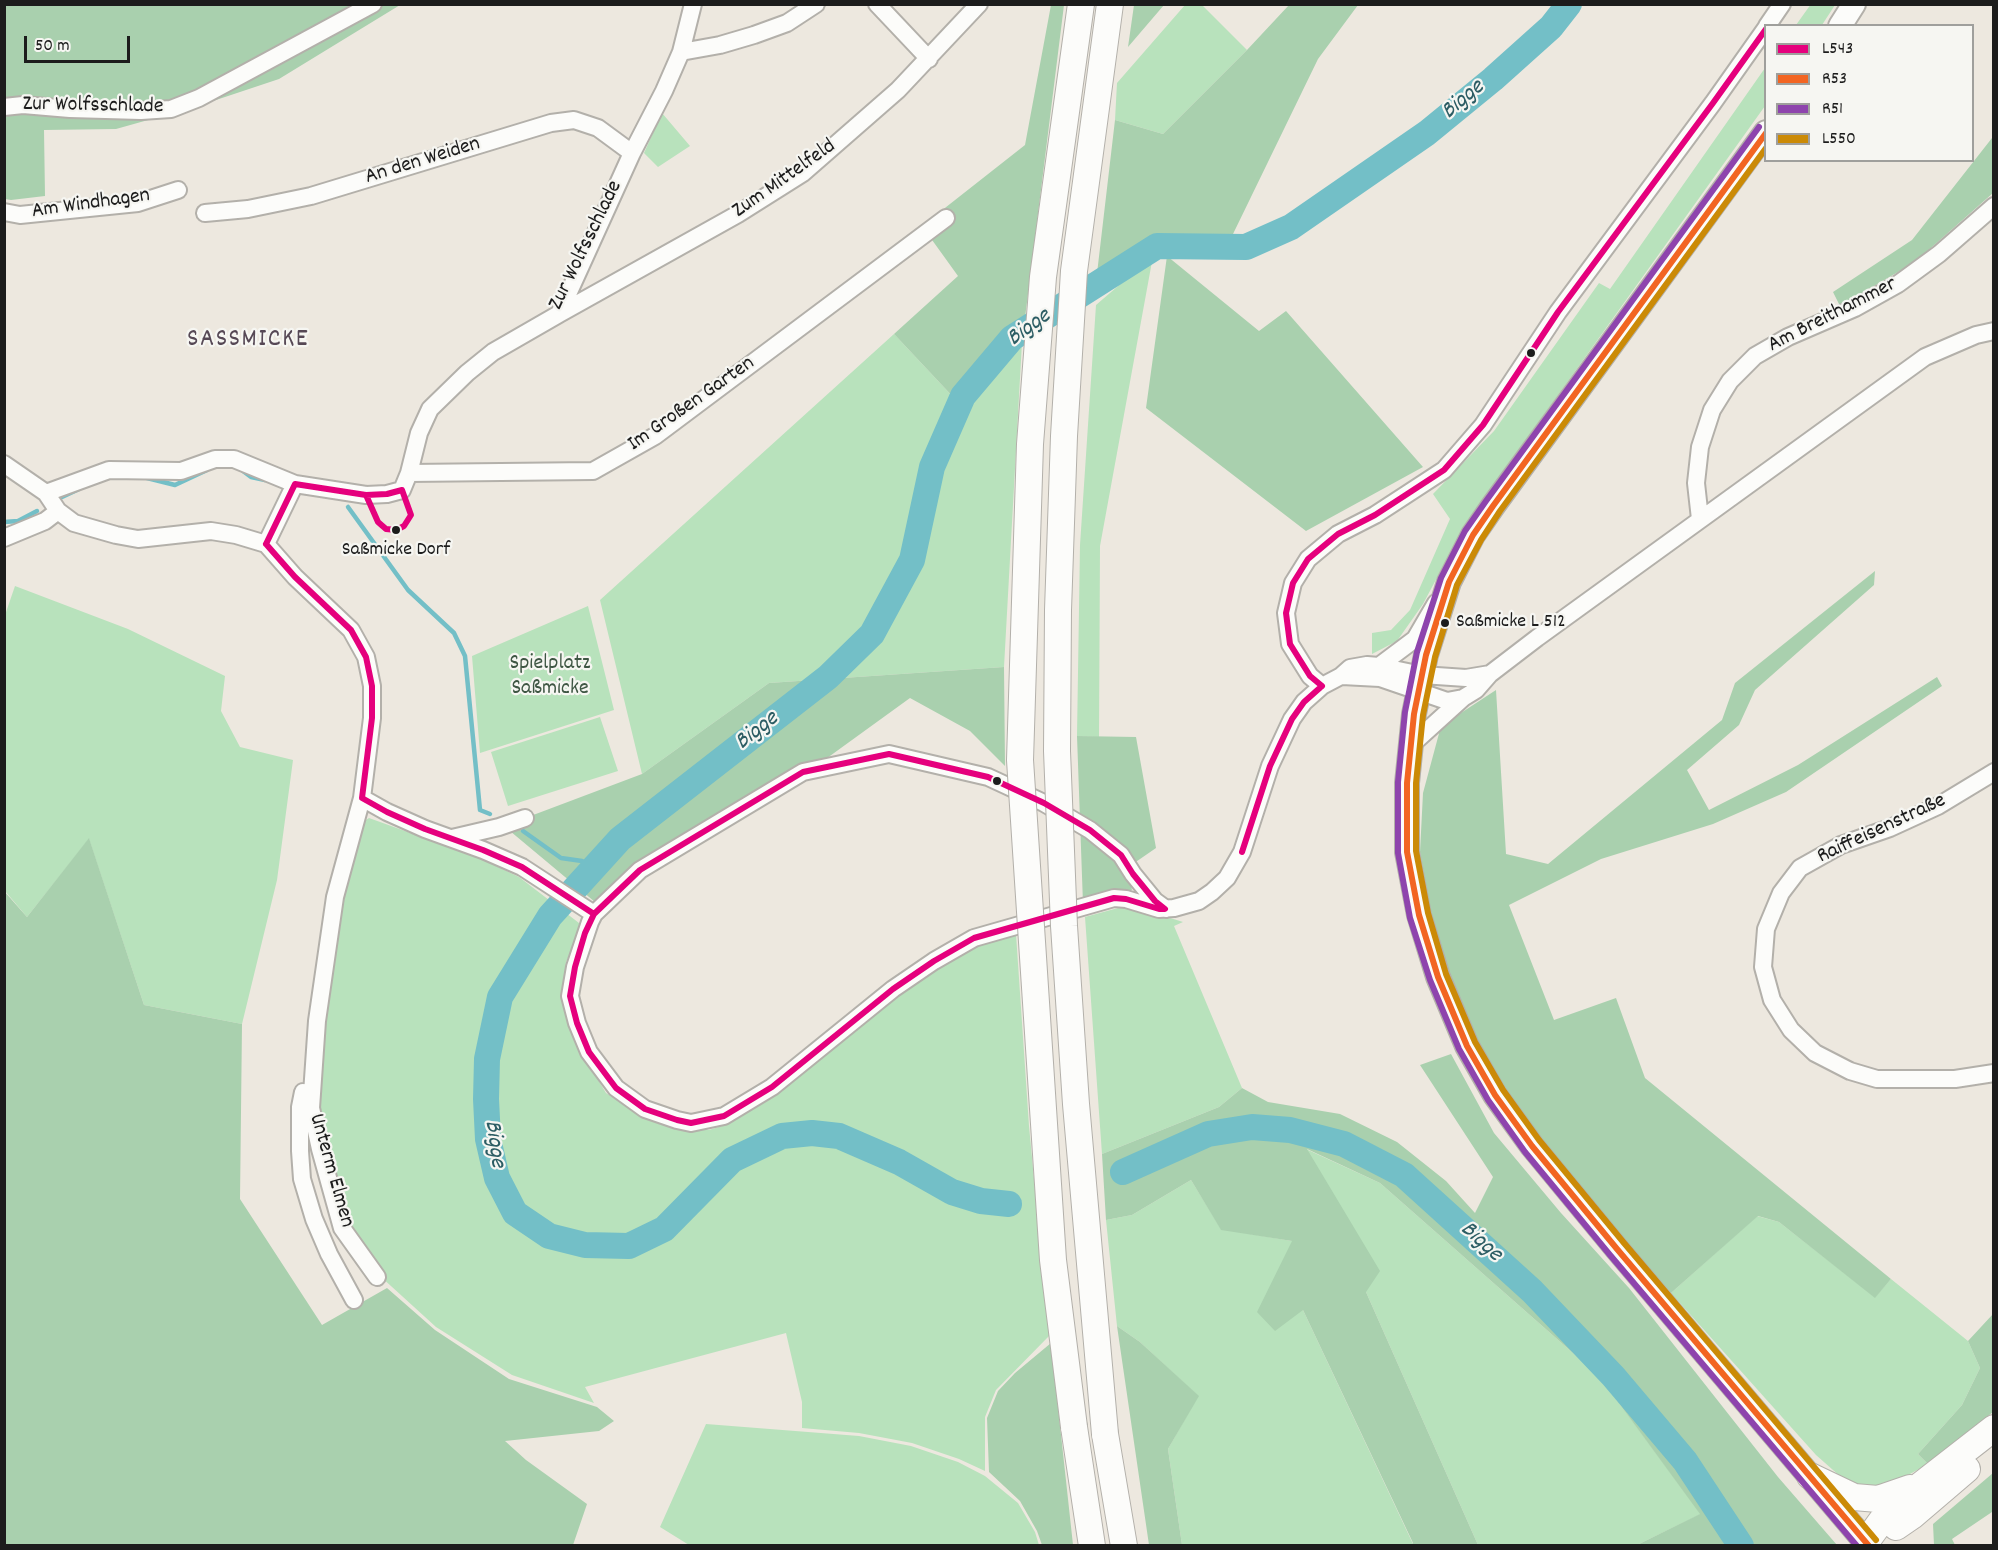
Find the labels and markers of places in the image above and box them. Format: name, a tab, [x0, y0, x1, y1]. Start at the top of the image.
unlabelled marker	[1525, 347, 1537, 359]
marker: Saßmicke Dorf	[390, 524, 402, 536]
place label: Saßmicke Dorf	[342, 539, 450, 563]
place label: Saßmicke L 512	[1456, 611, 1566, 635]
marker: Saßmicke L 512	[1439, 617, 1451, 629]
unlabelled marker	[991, 775, 1003, 787]

